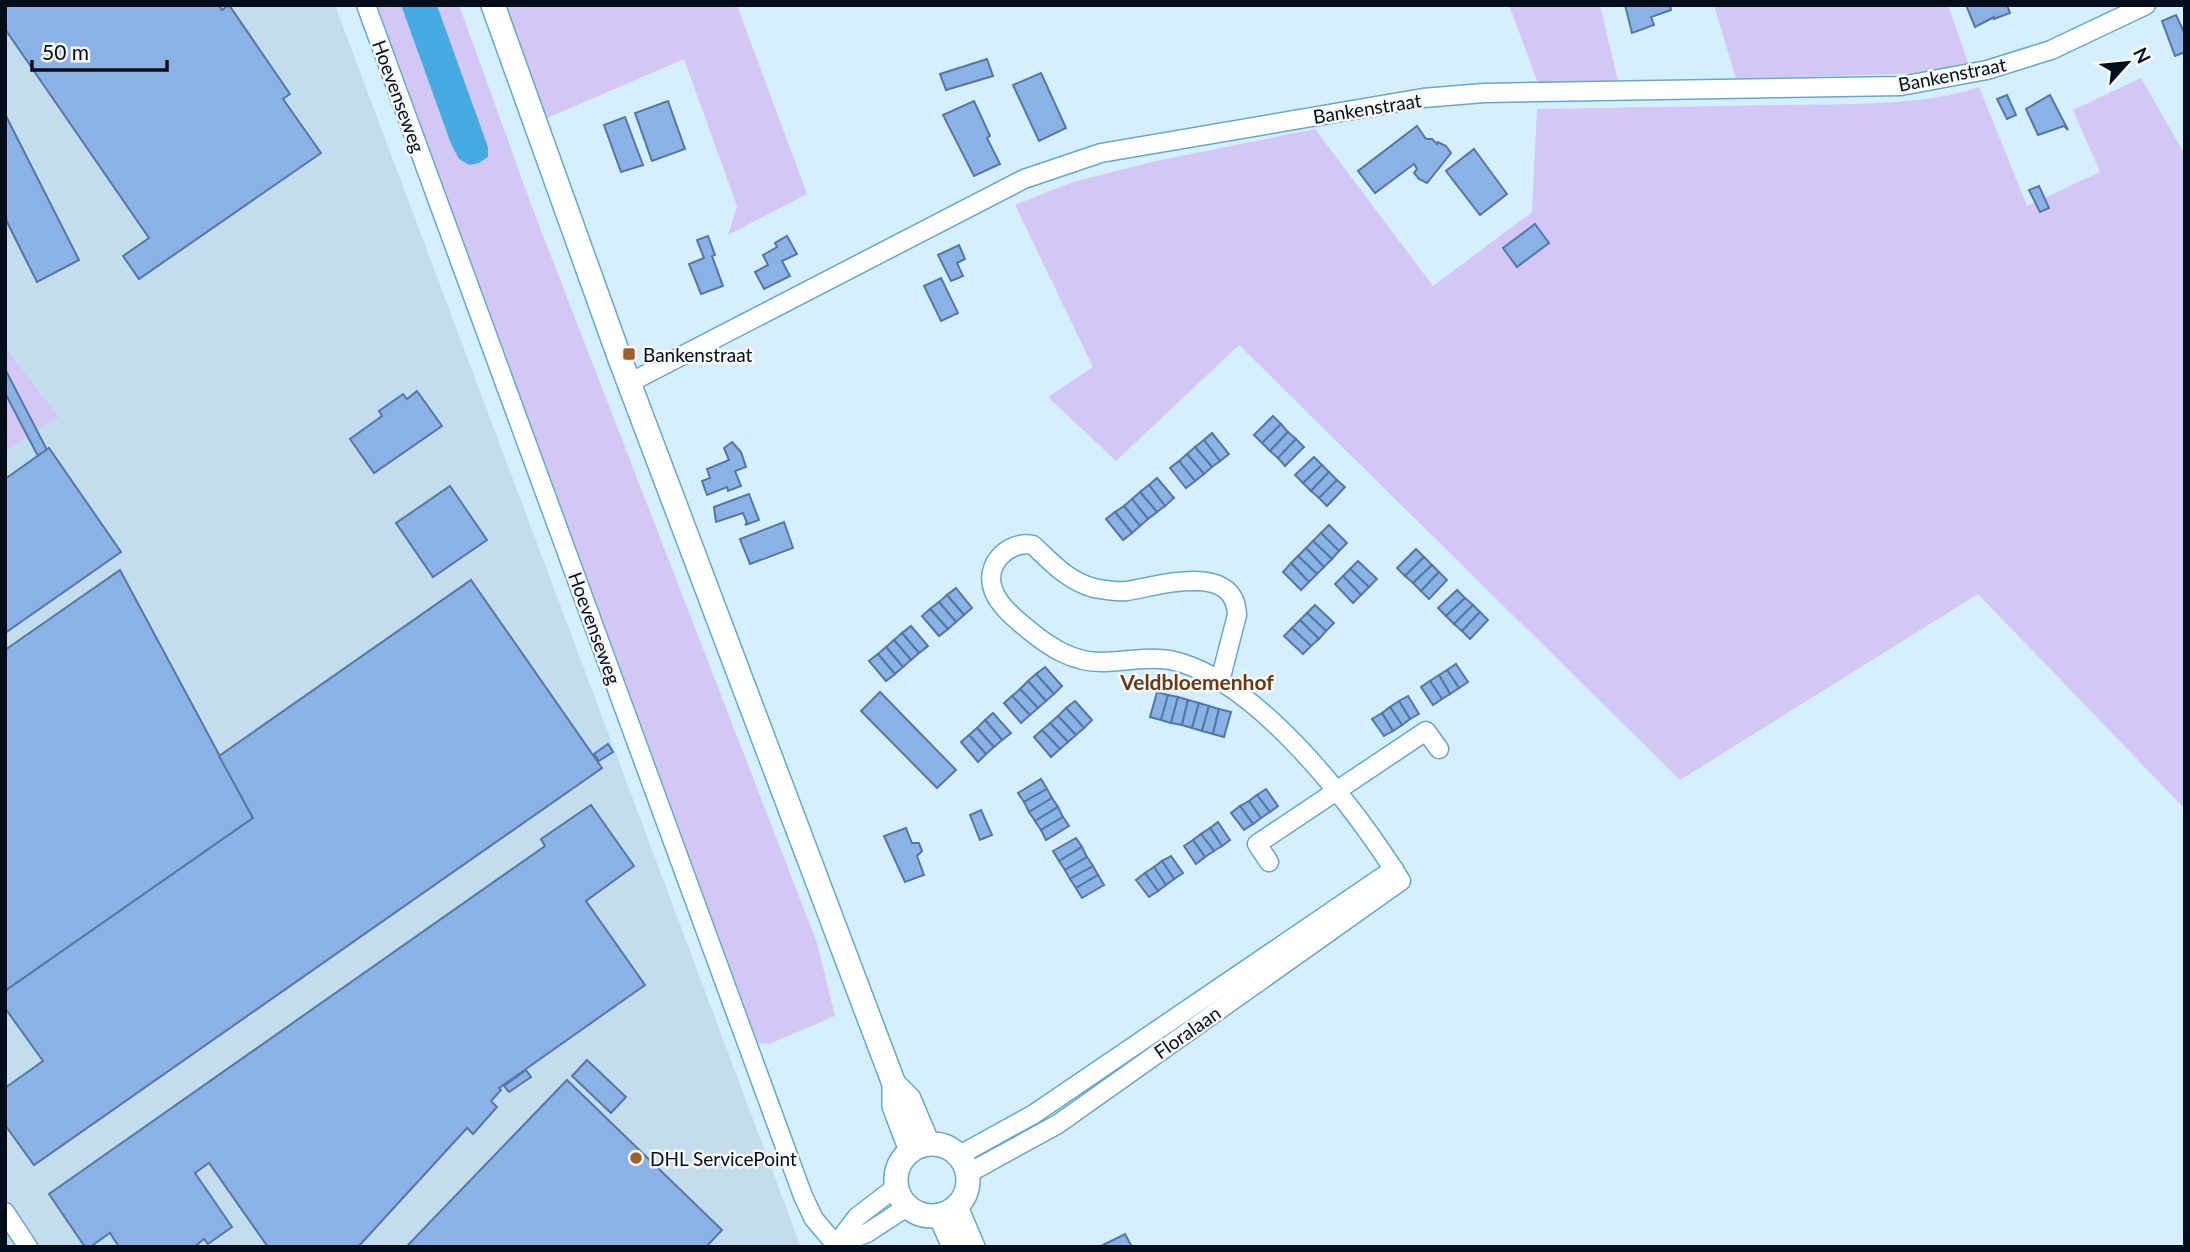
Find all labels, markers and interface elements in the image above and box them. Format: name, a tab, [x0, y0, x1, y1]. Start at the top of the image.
scale bar	[32, 28, 166, 72]
north arrow	[2092, 28, 2162, 98]
street label: Hoevenseweg	[368, 37, 430, 155]
text: 50 m	[42, 39, 89, 64]
text: N	[2129, 43, 2156, 67]
street label: Bankenstraat	[1896, 52, 2008, 96]
street label: Bankenstraat	[1311, 88, 1423, 128]
place label: Bankenstraat	[643, 343, 752, 366]
marker: Bankenstraat	[621, 346, 637, 362]
street label: Hoevenseweg	[564, 569, 626, 687]
district label: Veldbloemenhof	[1119, 669, 1274, 694]
street label: Floralaan	[1149, 1001, 1225, 1063]
place label: DHL ServicePoint	[650, 1147, 797, 1170]
marker: DHL ServicePoint	[628, 1150, 644, 1166]

